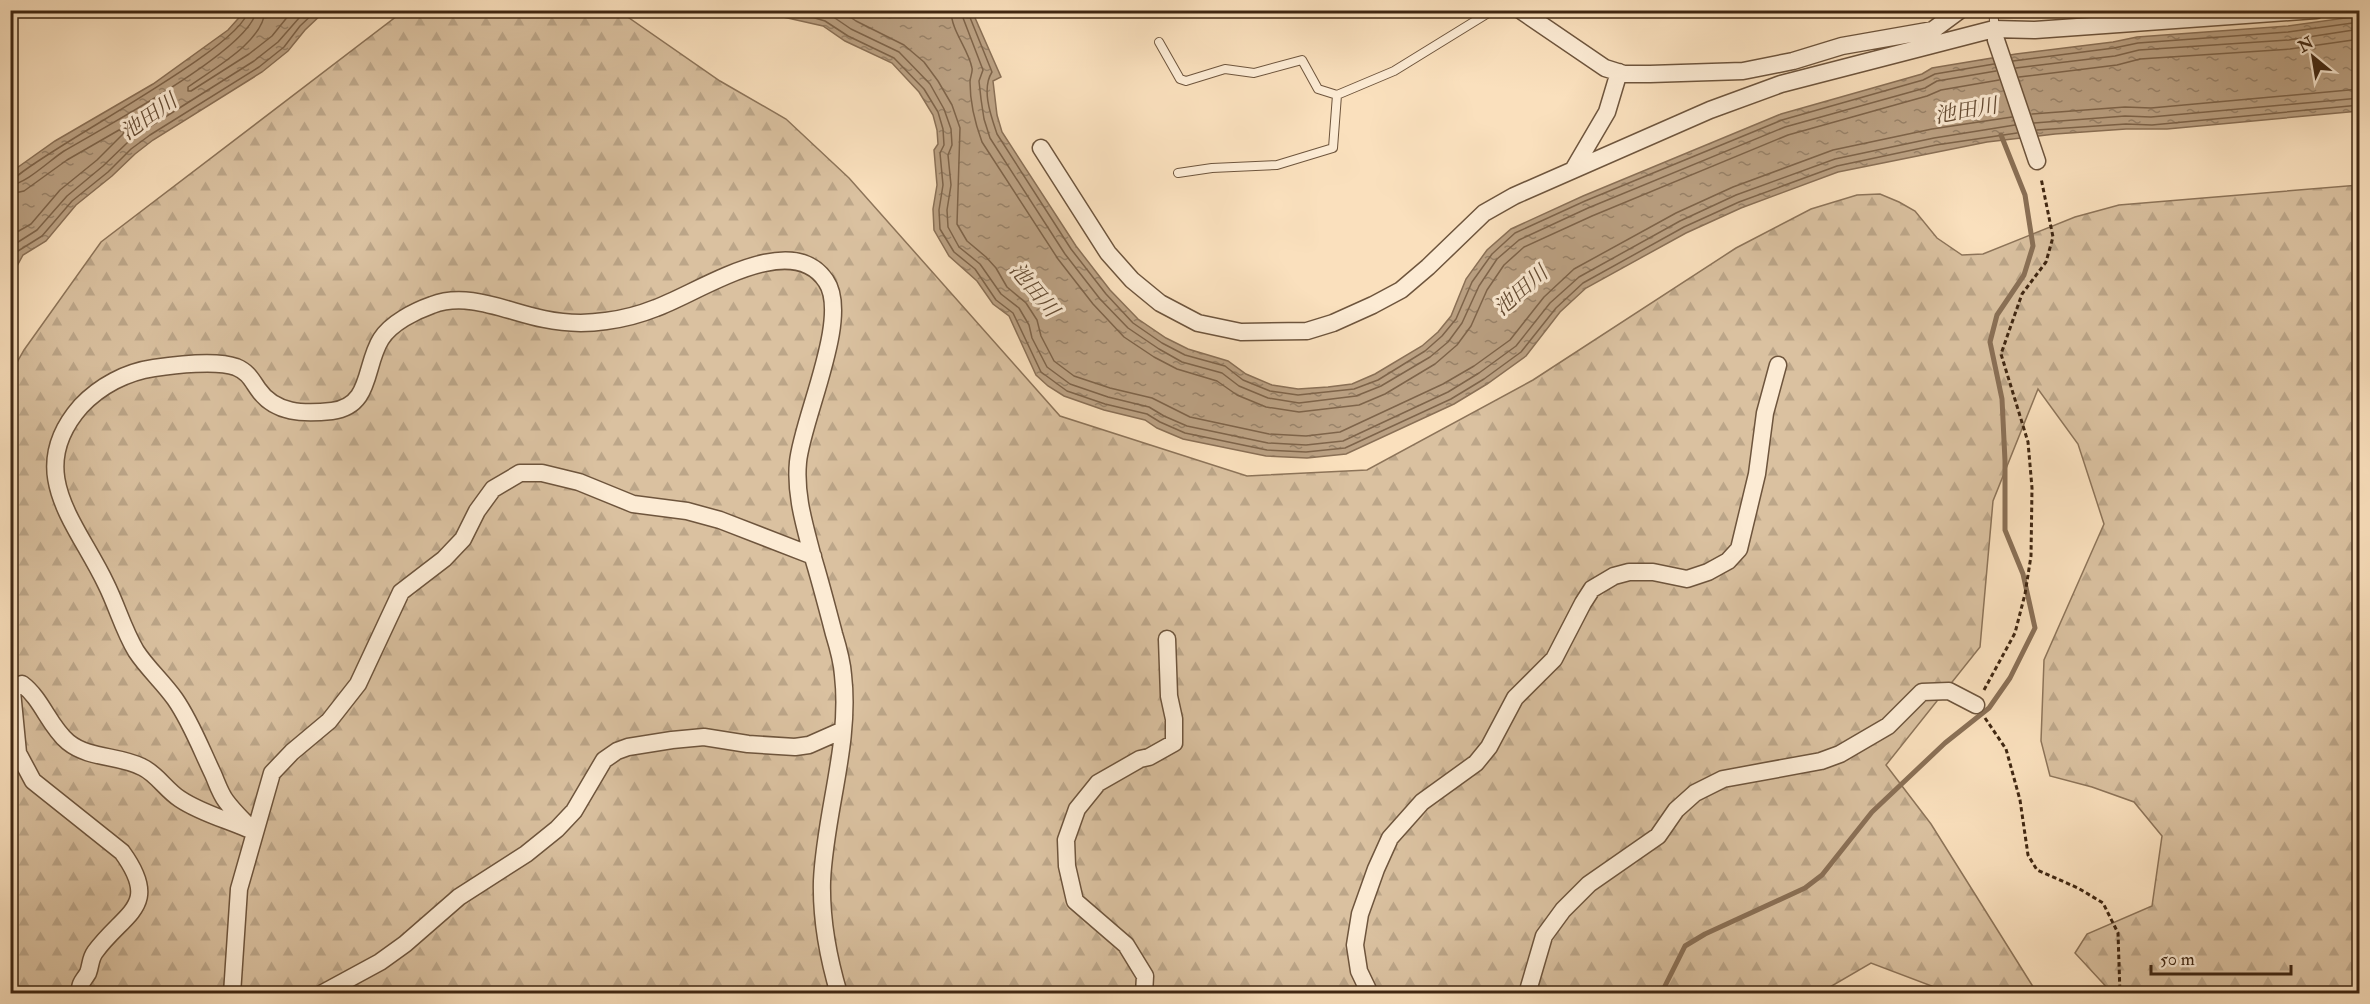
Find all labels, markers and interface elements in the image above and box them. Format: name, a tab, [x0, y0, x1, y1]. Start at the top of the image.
north arrow	[2283, 27, 2343, 87]
text: N	[2294, 32, 2318, 58]
water label: 池田川	[115, 87, 184, 146]
water label: 池田川	[1933, 92, 2001, 130]
water label: 池田川	[1003, 257, 1066, 324]
water label: 池田川	[1488, 259, 1555, 322]
scale bar	[2151, 938, 2290, 976]
text: 50 m	[2160, 948, 2195, 971]

